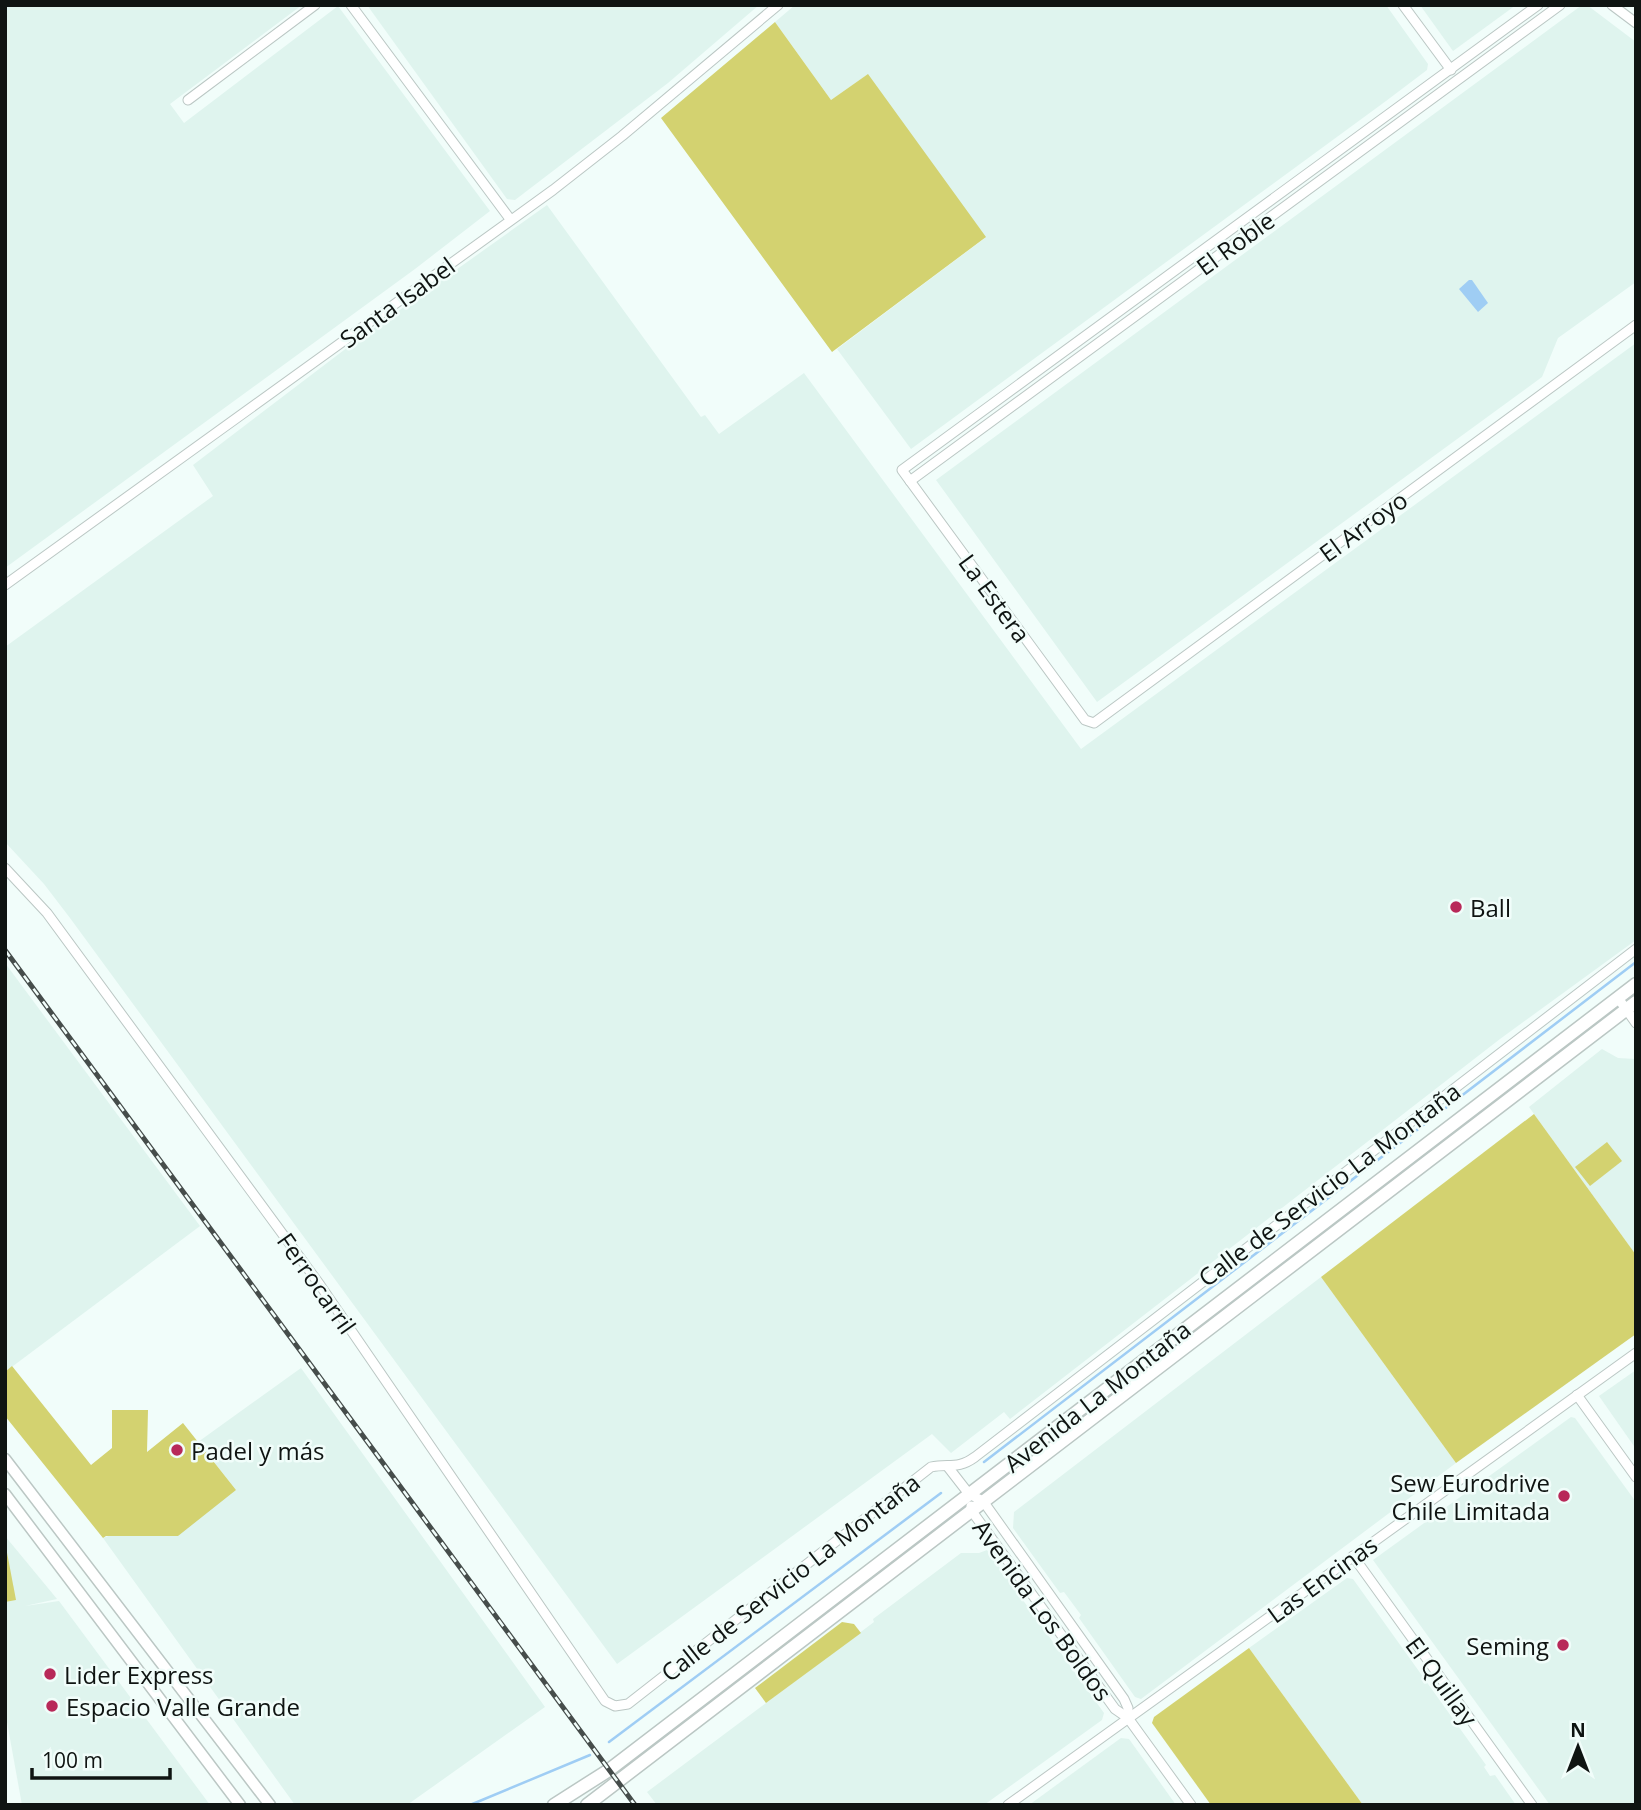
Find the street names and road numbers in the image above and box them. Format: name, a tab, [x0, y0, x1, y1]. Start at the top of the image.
street label: El Roble	[1189, 203, 1281, 283]
street label: Santa Isabel	[333, 249, 461, 355]
street label: El Arroyo	[1312, 483, 1414, 569]
street label: La Estera	[952, 547, 1038, 649]
street label: Calle de Servicio La Montaña	[1191, 1074, 1467, 1294]
street label: Ferrocarril	[270, 1226, 364, 1340]
street label: Avenida La Montaña	[997, 1313, 1197, 1479]
street label: Calle de Servicio La Montaña	[654, 1465, 926, 1689]
street label: Avenida Los Boldos	[966, 1513, 1120, 1707]
street label: Las Encinas	[1260, 1528, 1384, 1630]
street label: El Quillay	[1399, 1630, 1486, 1733]

